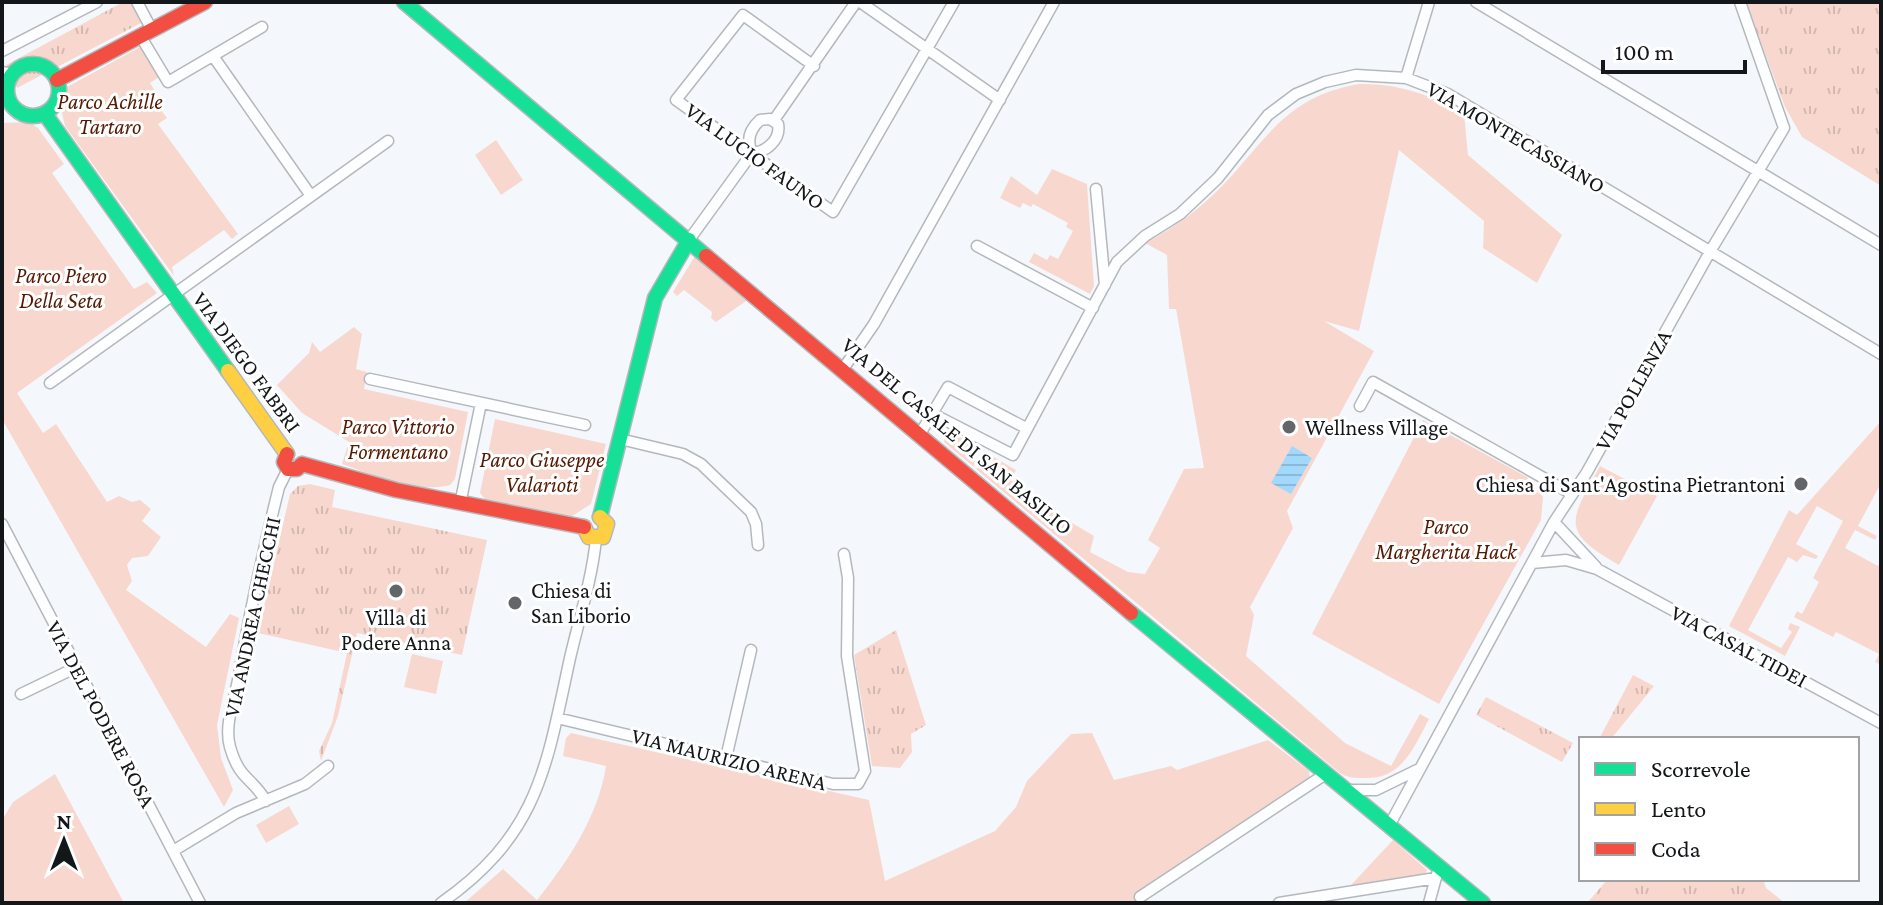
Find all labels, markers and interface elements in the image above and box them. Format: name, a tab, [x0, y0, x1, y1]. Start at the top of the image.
scale bar	[1603, 24, 1745, 74]
text: 100 m	[1615, 38, 1674, 65]
street label: VIA MONTECASSIANO	[1423, 76, 1609, 198]
park label: Parco Achille Tartaro	[57, 89, 163, 139]
street label: VIA LUCIO FAUNO	[681, 97, 829, 215]
park label: Parco Piero Della Seta	[15, 263, 107, 313]
street label: VIA DIEGO FABBRI	[188, 287, 306, 437]
street label: VIA POLLENZA	[1590, 325, 1677, 455]
street label: VIA DEL CASALE DI SAN BASILIO	[837, 332, 1077, 540]
park label: Parco Vittorio Formentano	[341, 414, 455, 464]
place label: Wellness Village	[1305, 415, 1448, 440]
marker: Wellness Village	[1280, 418, 1298, 436]
park label: Parco Giuseppe Valarioti	[480, 447, 605, 497]
place label: Chiesa di Sant'Agostina Pietrantoni	[1475, 472, 1785, 497]
marker: Chiesa di Sant'Agostina Pietrantoni	[1792, 475, 1810, 493]
street label: VIA ANDREA CHECCHI	[219, 514, 285, 720]
park label: Parco Margherita Hack	[1374, 514, 1518, 564]
place label: Chiesa di San Liborio	[531, 578, 631, 628]
marker: Villa di Podere Anna	[387, 582, 405, 600]
marker: Chiesa di San Liborio	[506, 594, 524, 612]
street label: VIA CASAL TIDEI	[1667, 600, 1811, 692]
place label: Villa di Podere Anna	[341, 605, 451, 655]
street label: VIA DEL PODERE ROSA	[41, 616, 161, 812]
street label: VIA MAURIZIO ARENA	[629, 723, 830, 795]
legend	[1579, 737, 1859, 881]
text: Scorrevole	[1651, 755, 1751, 782]
text: Lento	[1651, 795, 1706, 822]
north arrow	[24, 801, 104, 881]
text: N	[57, 809, 72, 834]
text: Coda	[1651, 835, 1701, 862]

